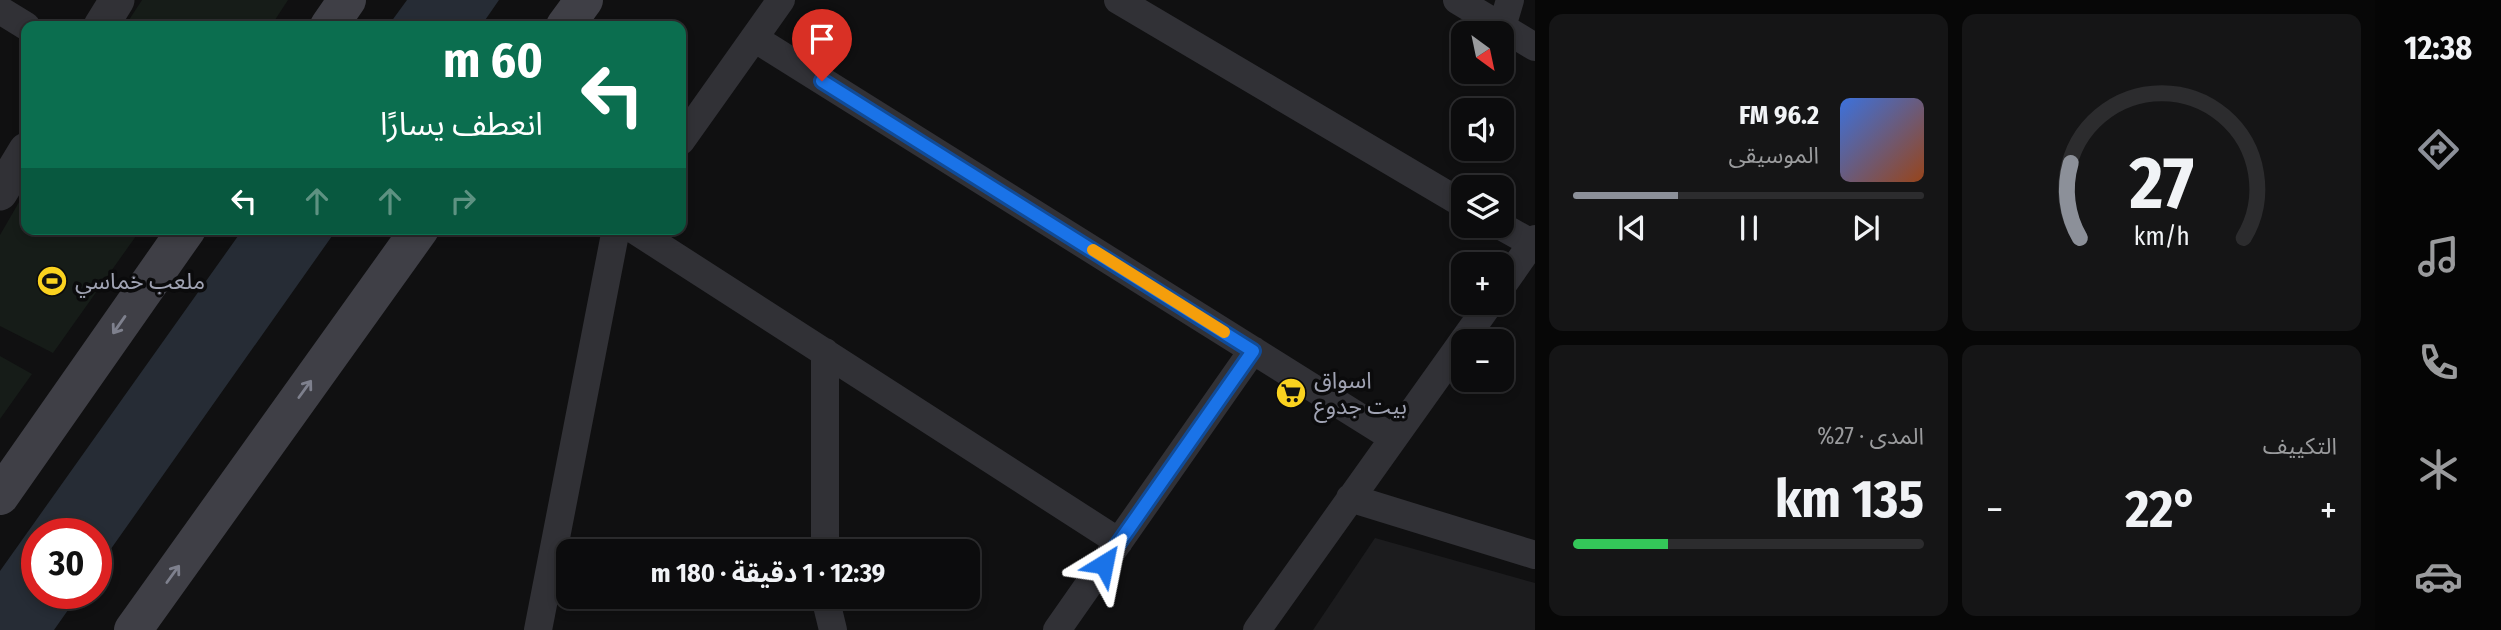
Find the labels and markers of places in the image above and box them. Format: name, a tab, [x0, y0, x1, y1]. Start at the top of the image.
pin	[792, 9, 852, 81]
sports icon: ملعب خماسي	[35, 264, 69, 298]
place label: ملعب خماسي	[75, 267, 205, 298]
place label: اسواق بيت جدوع	[1314, 366, 1407, 423]
supermarket icon: اسواق بيت جدوع	[1274, 376, 1308, 410]

